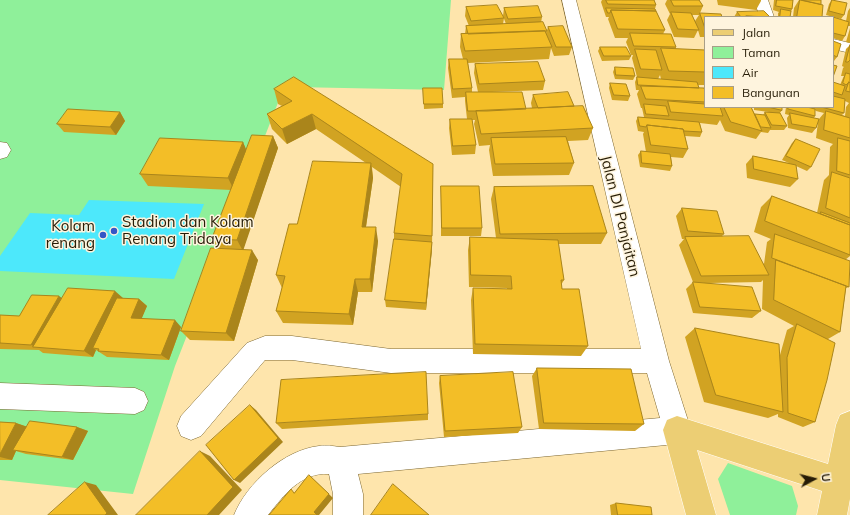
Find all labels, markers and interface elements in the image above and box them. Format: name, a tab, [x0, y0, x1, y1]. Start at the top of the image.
legend	[704, 16, 834, 108]
text: Jalan	[742, 25, 770, 40]
text: Taman	[742, 45, 780, 60]
text: Air	[742, 65, 758, 80]
text: Bangunan	[742, 85, 800, 100]
street label: Jalan DI Panjaitan	[596, 153, 644, 279]
place label: Stadion dan Kolam Renang Tridaya	[122, 213, 254, 248]
place label: Kolam renang	[46, 217, 95, 252]
marker: Stadion dan Kolam Renang Tridaya	[109, 226, 119, 236]
marker: Kolam renang	[98, 230, 108, 240]
north arrow	[794, 459, 834, 499]
text: U	[818, 473, 833, 482]

